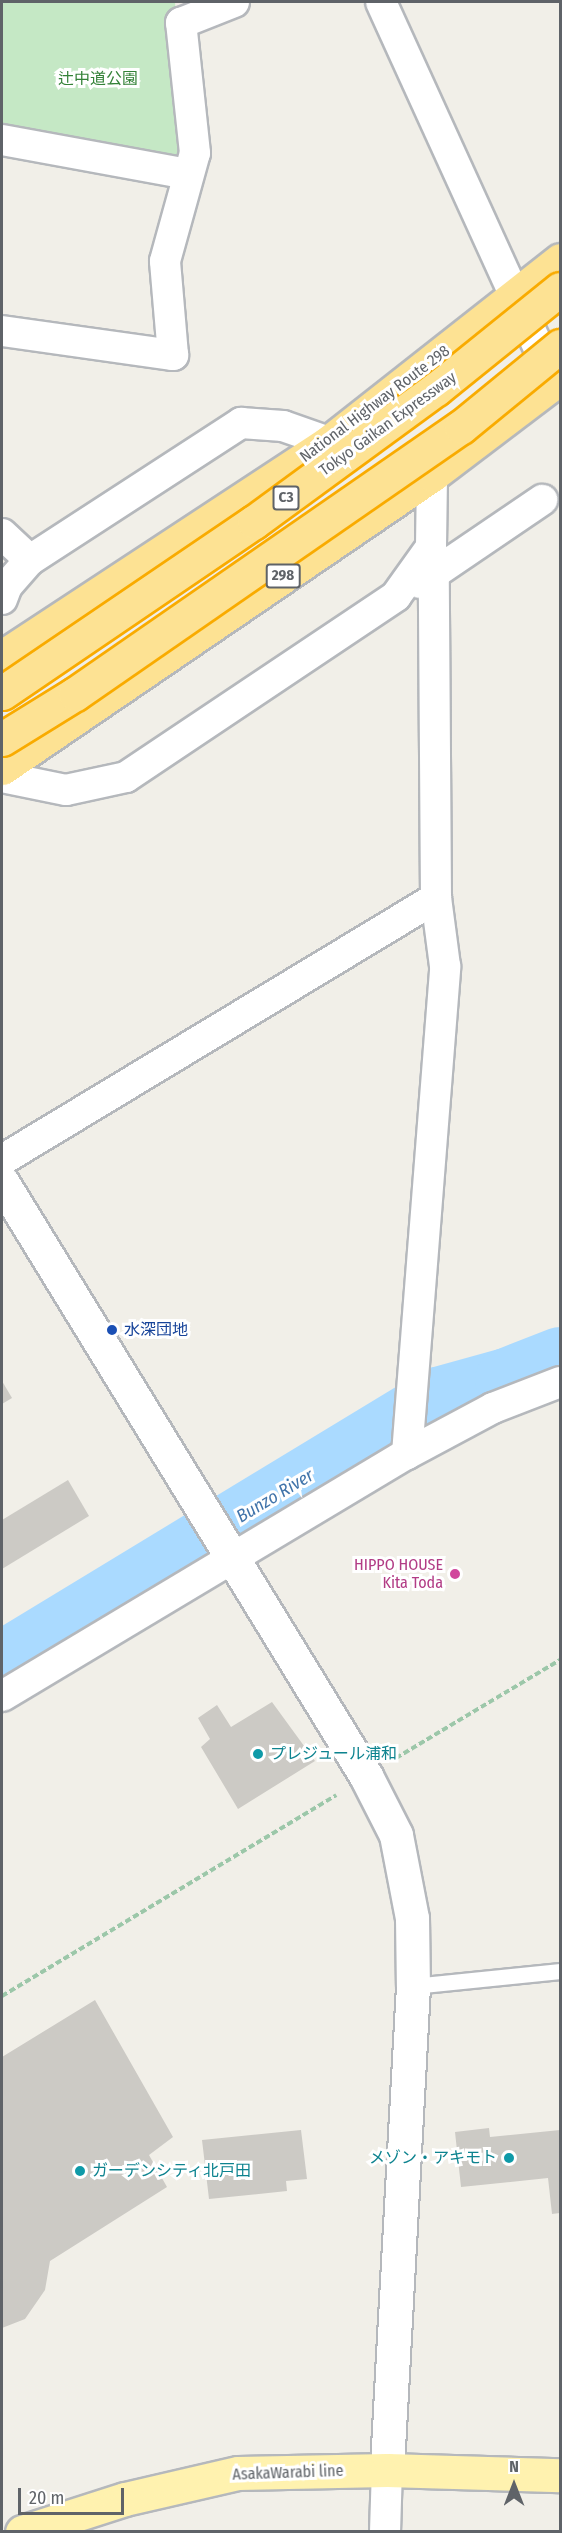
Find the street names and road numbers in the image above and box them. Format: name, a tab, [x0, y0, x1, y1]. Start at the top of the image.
street label: National Highway Route 298	[296, 341, 454, 467]
street label: Tokyo Gaikan Expressway	[316, 368, 460, 480]
road number: C3	[272, 486, 300, 510]
road number: 298	[265, 564, 301, 588]
street label: AsakaWarabi line	[232, 2461, 344, 2485]

